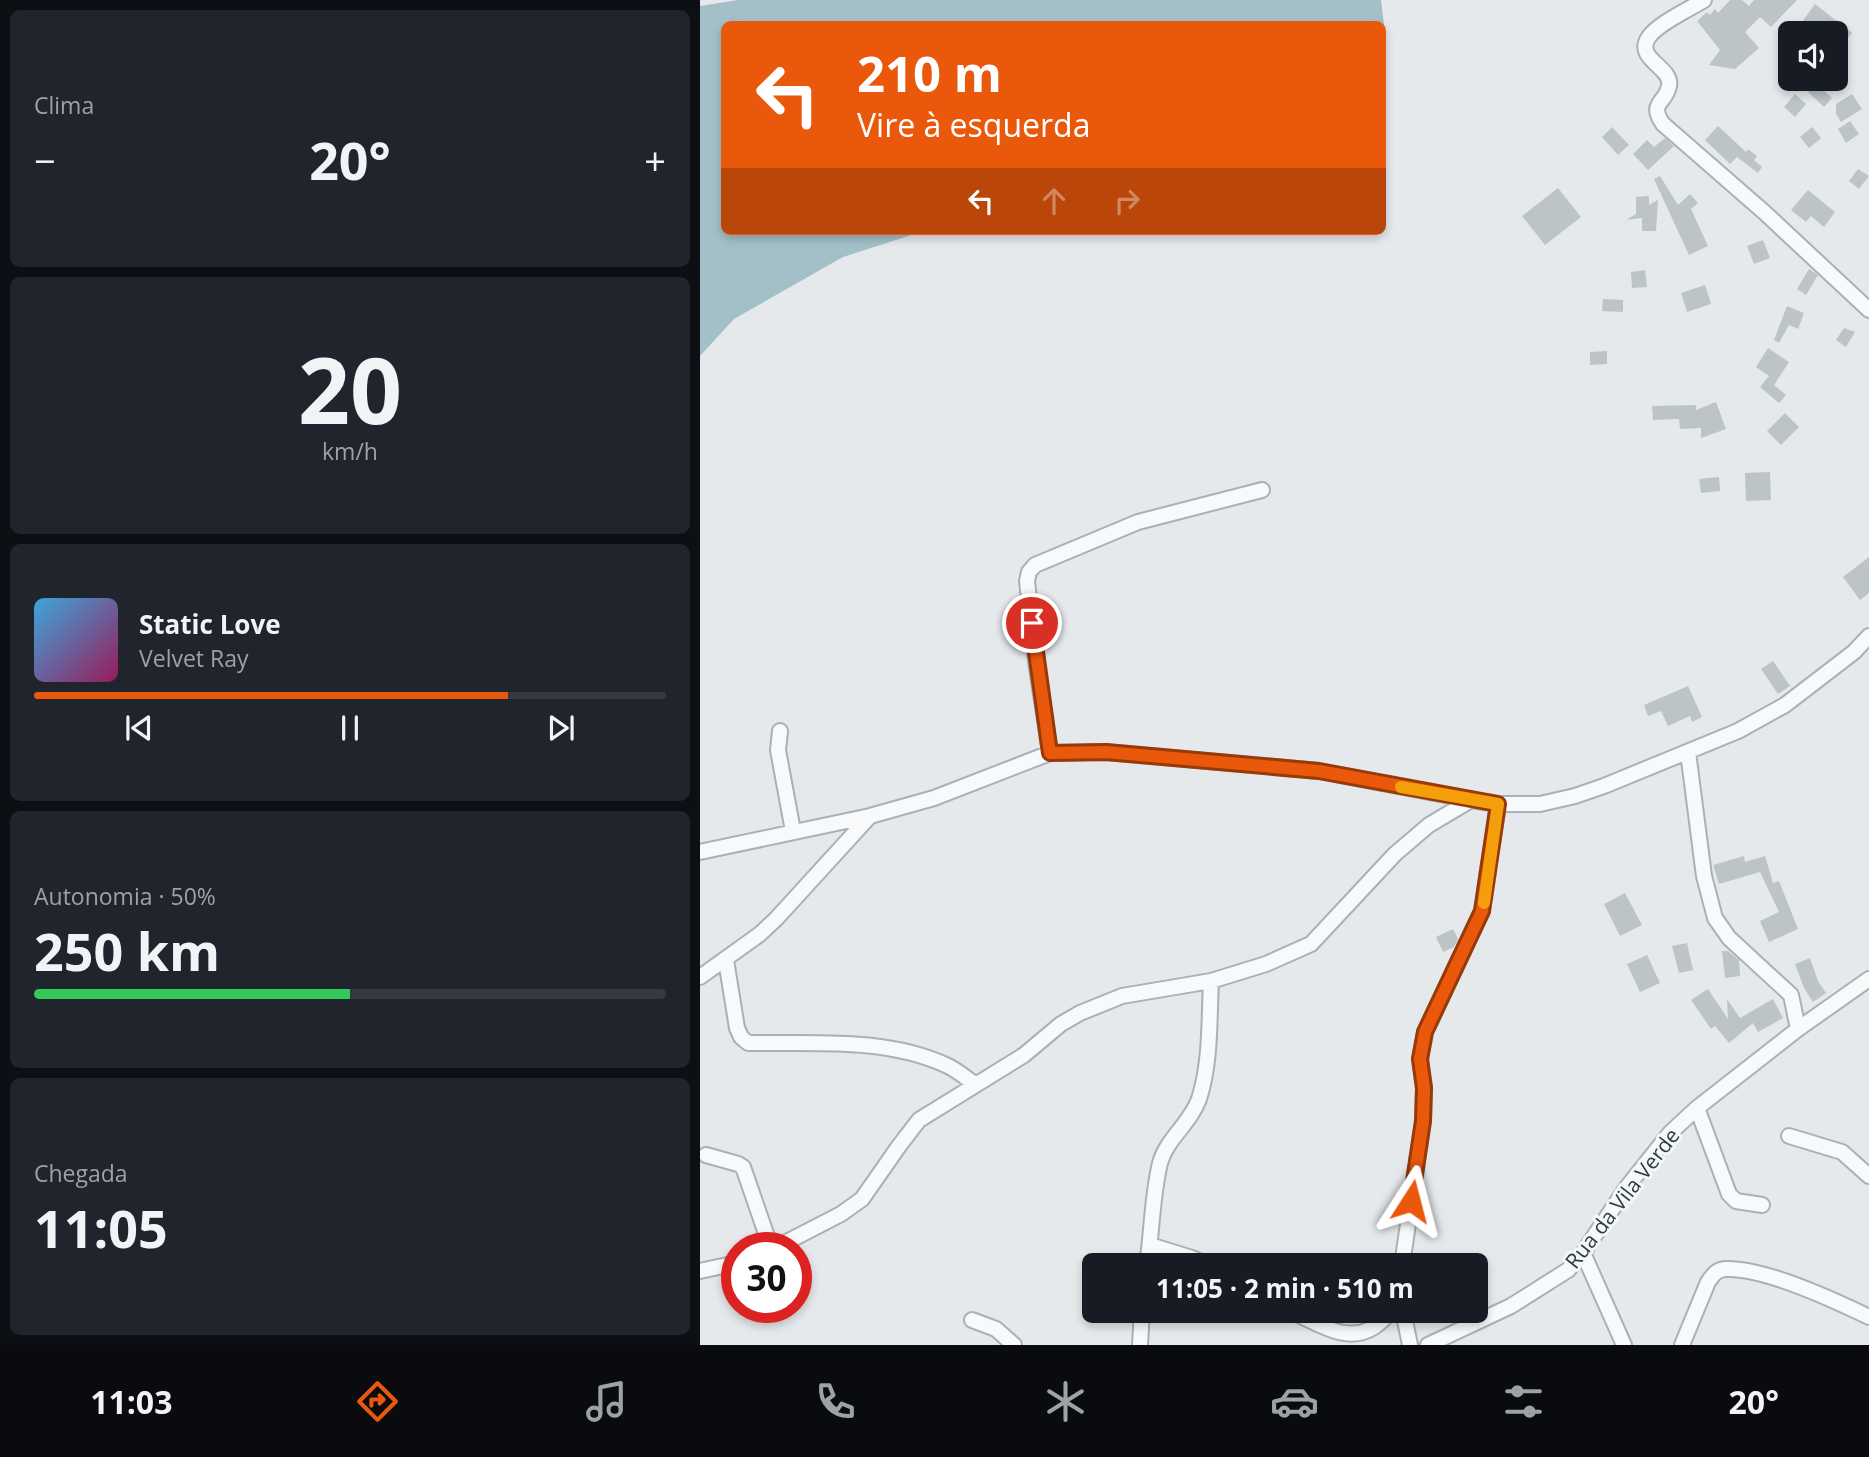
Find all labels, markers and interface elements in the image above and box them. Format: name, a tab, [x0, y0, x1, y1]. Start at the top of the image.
map controls	[1778, 21, 1848, 91]
button: sound	[1778, 21, 1848, 91]
text: 210 m	[857, 40, 1002, 106]
icon: left	[742, 49, 833, 140]
text: Clima	[34, 89, 94, 121]
text: Vire à esquerda	[857, 103, 1090, 146]
text: 20°	[309, 124, 391, 195]
text: −	[34, 134, 56, 186]
text: +	[644, 134, 666, 186]
icon: left	[962, 182, 1000, 220]
icon: ahead	[1035, 182, 1073, 220]
icon: right	[1108, 182, 1146, 220]
text: 20	[298, 327, 402, 451]
text: km/h	[322, 435, 378, 467]
pin	[1002, 593, 1062, 653]
icon: arrive	[1013, 604, 1051, 642]
text: Static Love	[139, 606, 281, 642]
text: Velvet Ray	[139, 642, 249, 674]
icon: previous	[120, 709, 158, 747]
icon: pause	[331, 709, 369, 747]
icon: next	[542, 709, 580, 747]
text: Autonomia · 50%	[34, 880, 216, 912]
text: 250 km	[34, 915, 220, 986]
street label: Rua da Vila Verde	[1558, 1122, 1686, 1274]
text: Chegada	[34, 1157, 128, 1189]
position arrow	[1374, 1164, 1448, 1238]
text: 11:05	[34, 1192, 168, 1263]
speed limit sign: 30	[721, 1232, 812, 1323]
text: 11:05 · 2 min · 510 m	[1156, 1270, 1414, 1306]
icon: directions	[353, 1377, 402, 1426]
icon: music	[582, 1377, 631, 1426]
icon: phone	[811, 1377, 860, 1426]
icon: climate	[1041, 1377, 1090, 1426]
icon: car	[1270, 1377, 1319, 1426]
icon: filters	[1499, 1377, 1548, 1426]
text: 11:03	[90, 1380, 172, 1423]
text: 20°	[1729, 1380, 1779, 1423]

